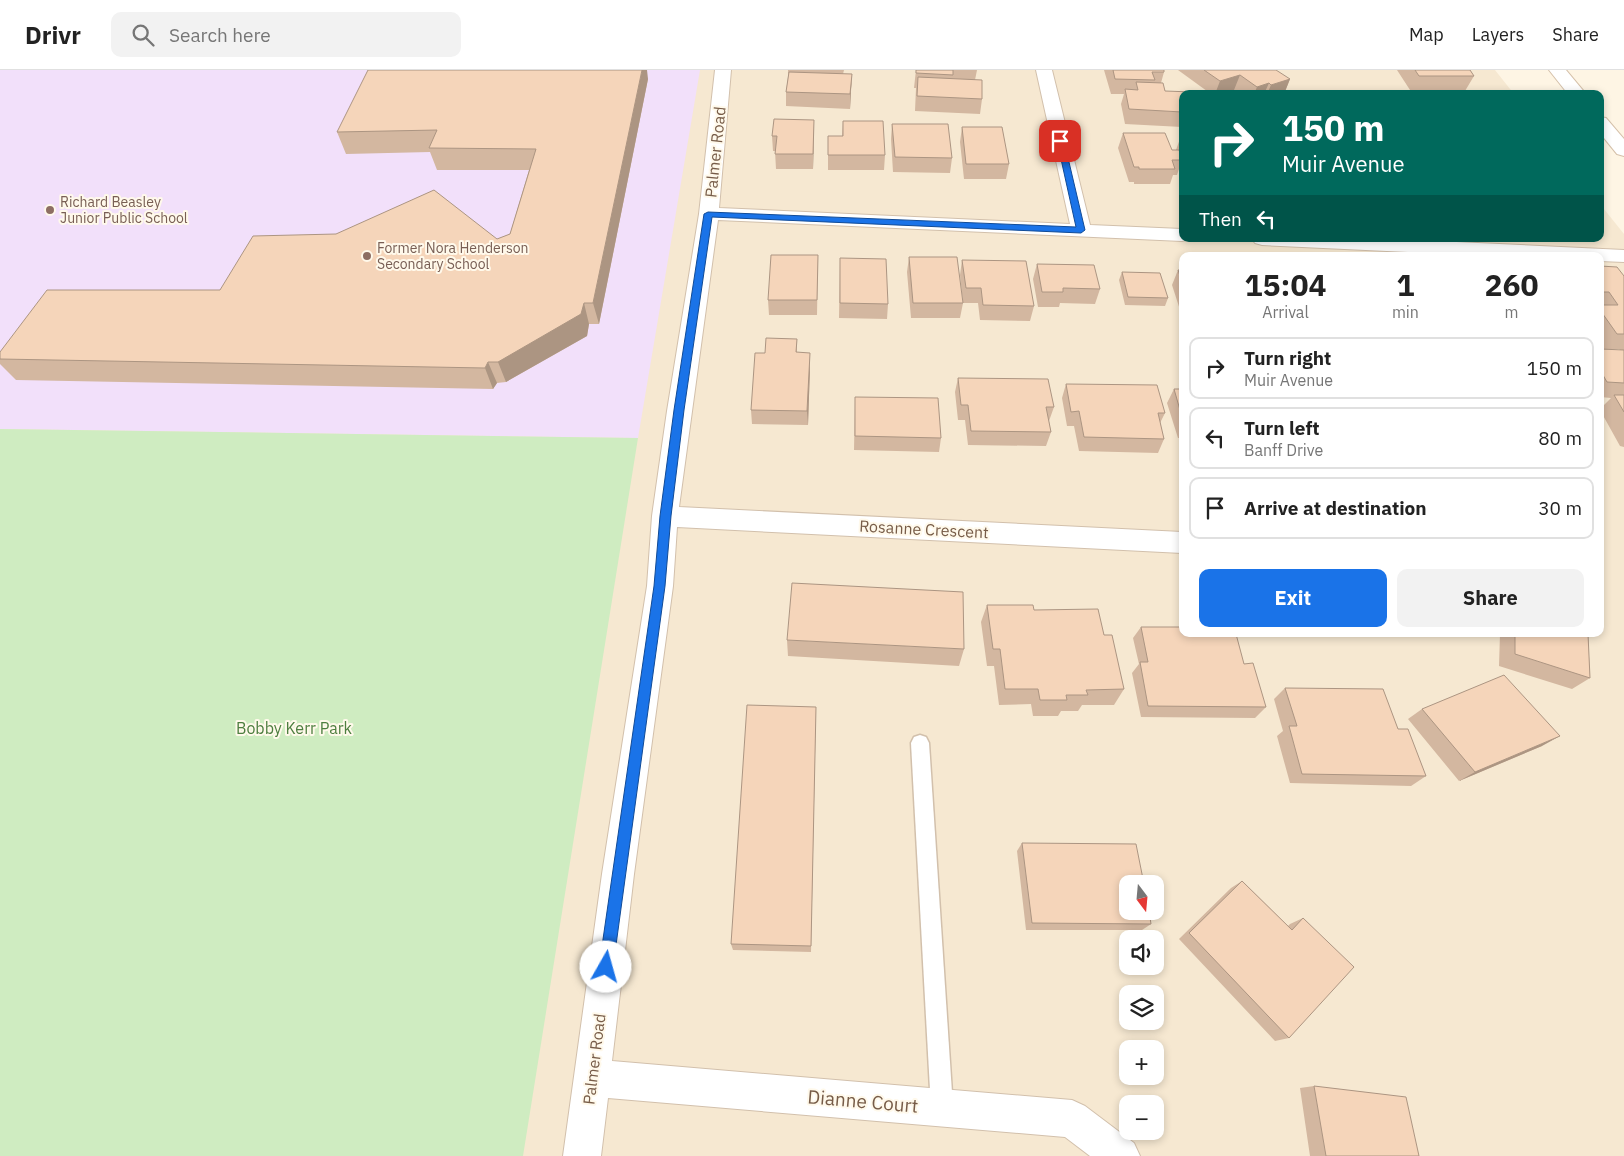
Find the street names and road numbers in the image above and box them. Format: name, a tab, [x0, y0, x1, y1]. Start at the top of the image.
street label: Palmer Road	[700, 105, 730, 199]
street label: Rosanne Crescent	[859, 516, 989, 542]
street label: Palmer Road	[578, 1012, 610, 1106]
street label: Dianne Court	[807, 1084, 919, 1118]

